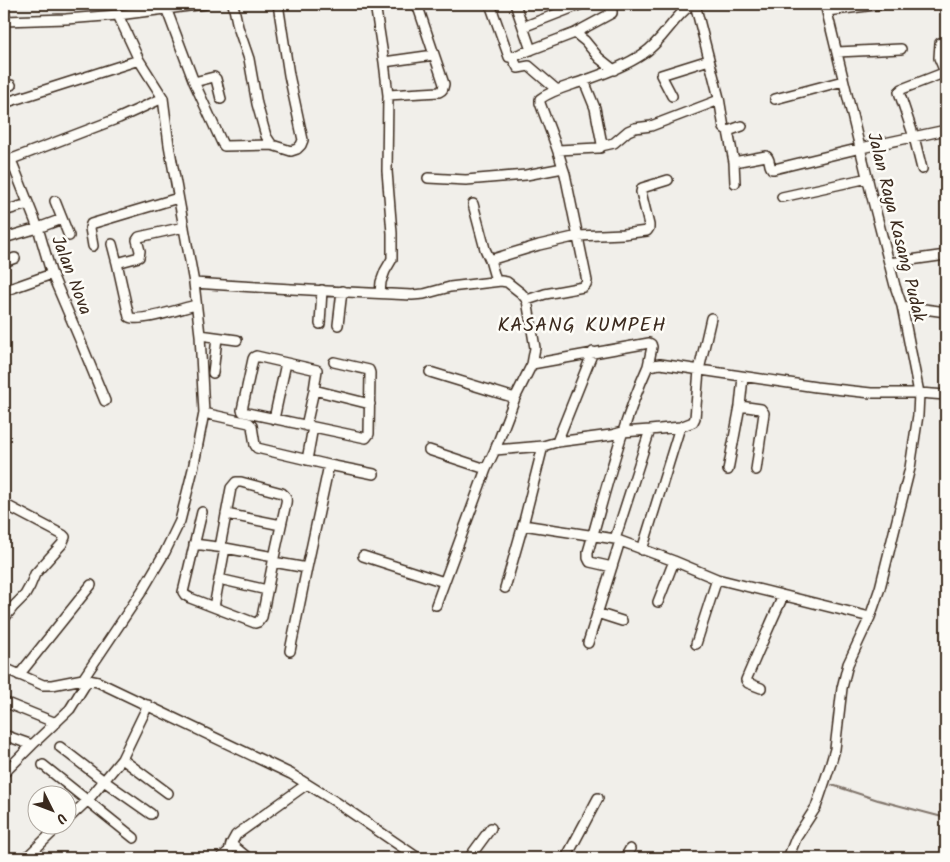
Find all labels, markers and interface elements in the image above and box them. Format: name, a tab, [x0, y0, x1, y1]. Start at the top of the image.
street label: Jalan Raya Kasang Pudak	[858, 130, 933, 326]
street label: Jalan Nova	[42, 232, 99, 319]
district label: KASANG KUMPEH	[497, 310, 667, 342]
north arrow	[28, 784, 78, 834]
text: U	[50, 808, 72, 829]

